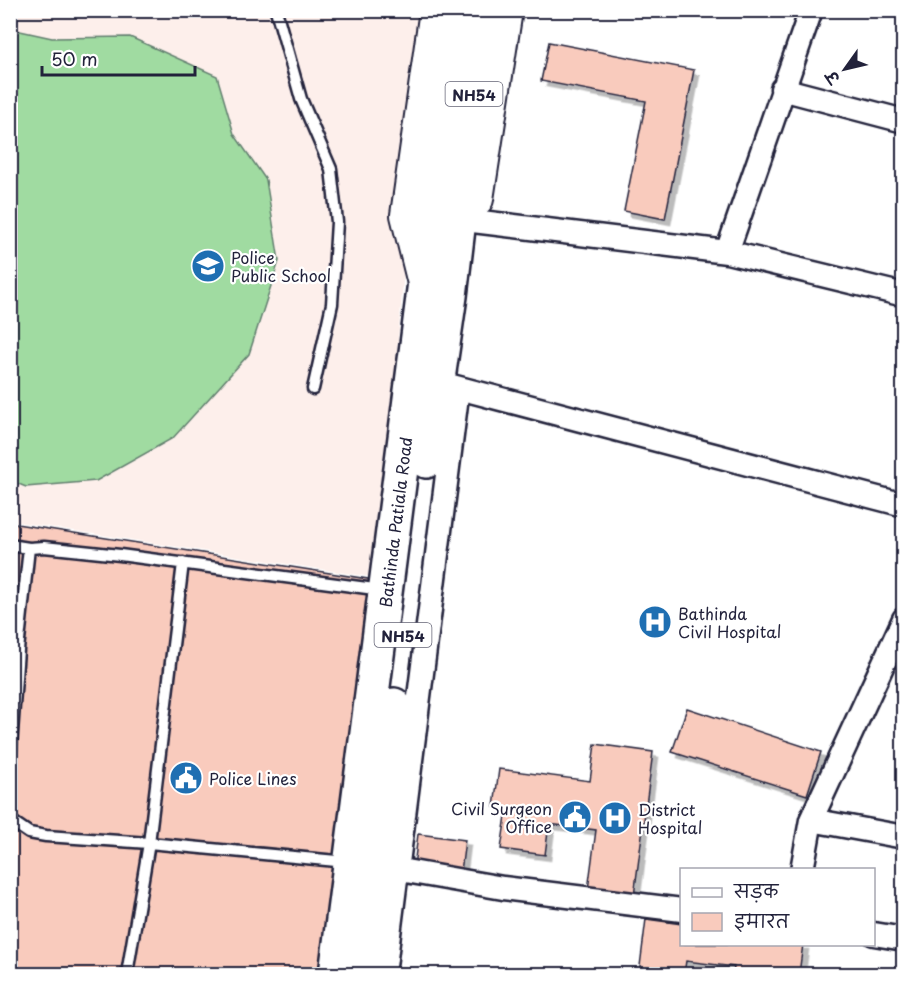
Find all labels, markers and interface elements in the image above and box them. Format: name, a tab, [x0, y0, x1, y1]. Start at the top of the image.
scale bar	[42, 39, 195, 77]
north arrow	[815, 39, 875, 99]
text: 50 m	[51, 45, 98, 72]
text: उ	[818, 66, 846, 91]
road number: NH54	[446, 82, 502, 106]
place label: Police Public School	[231, 245, 331, 287]
school or university icon: Police Public School	[190, 248, 226, 284]
street label: Bathinda Patiala Road	[373, 435, 417, 609]
place label: Bathinda Civil Hospital	[678, 601, 781, 643]
hospital icon: Bathinda Civil Hospital	[637, 604, 673, 640]
road number: NH54	[374, 623, 432, 647]
public building icon: Police Lines	[168, 760, 204, 796]
place label: Police Lines	[209, 766, 297, 790]
place label: Civil Surgeon Office	[451, 796, 552, 838]
place label: District Hospital	[638, 797, 702, 839]
public building icon: Civil Surgeon Office	[557, 799, 593, 835]
hospital icon: District Hospital	[597, 800, 633, 836]
legend	[680, 868, 875, 946]
text: सड़क	[733, 877, 779, 904]
text: इमारत	[734, 907, 790, 934]

